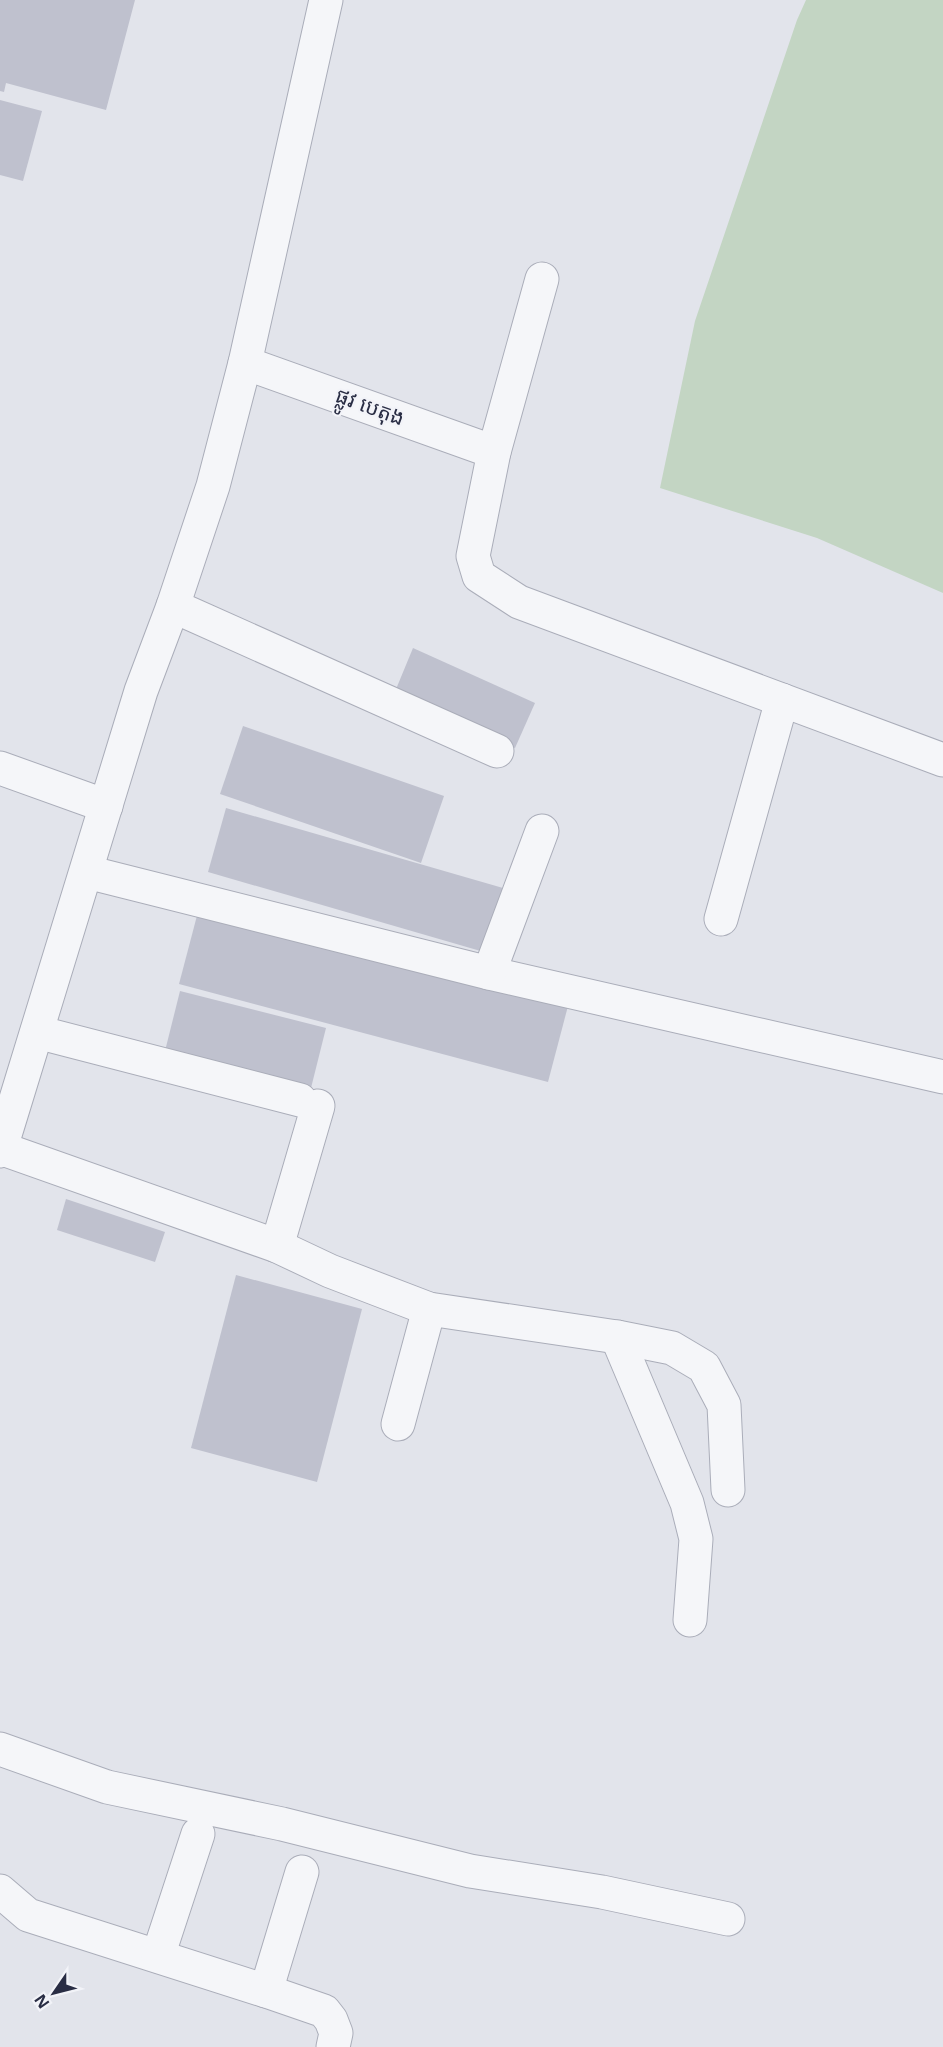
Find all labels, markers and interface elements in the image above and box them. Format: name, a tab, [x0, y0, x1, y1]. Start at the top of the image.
street label: ផ្លូវ បេតុង	[330, 381, 409, 437]
north arrow	[24, 1963, 84, 2023]
text: N	[29, 1990, 54, 2013]

